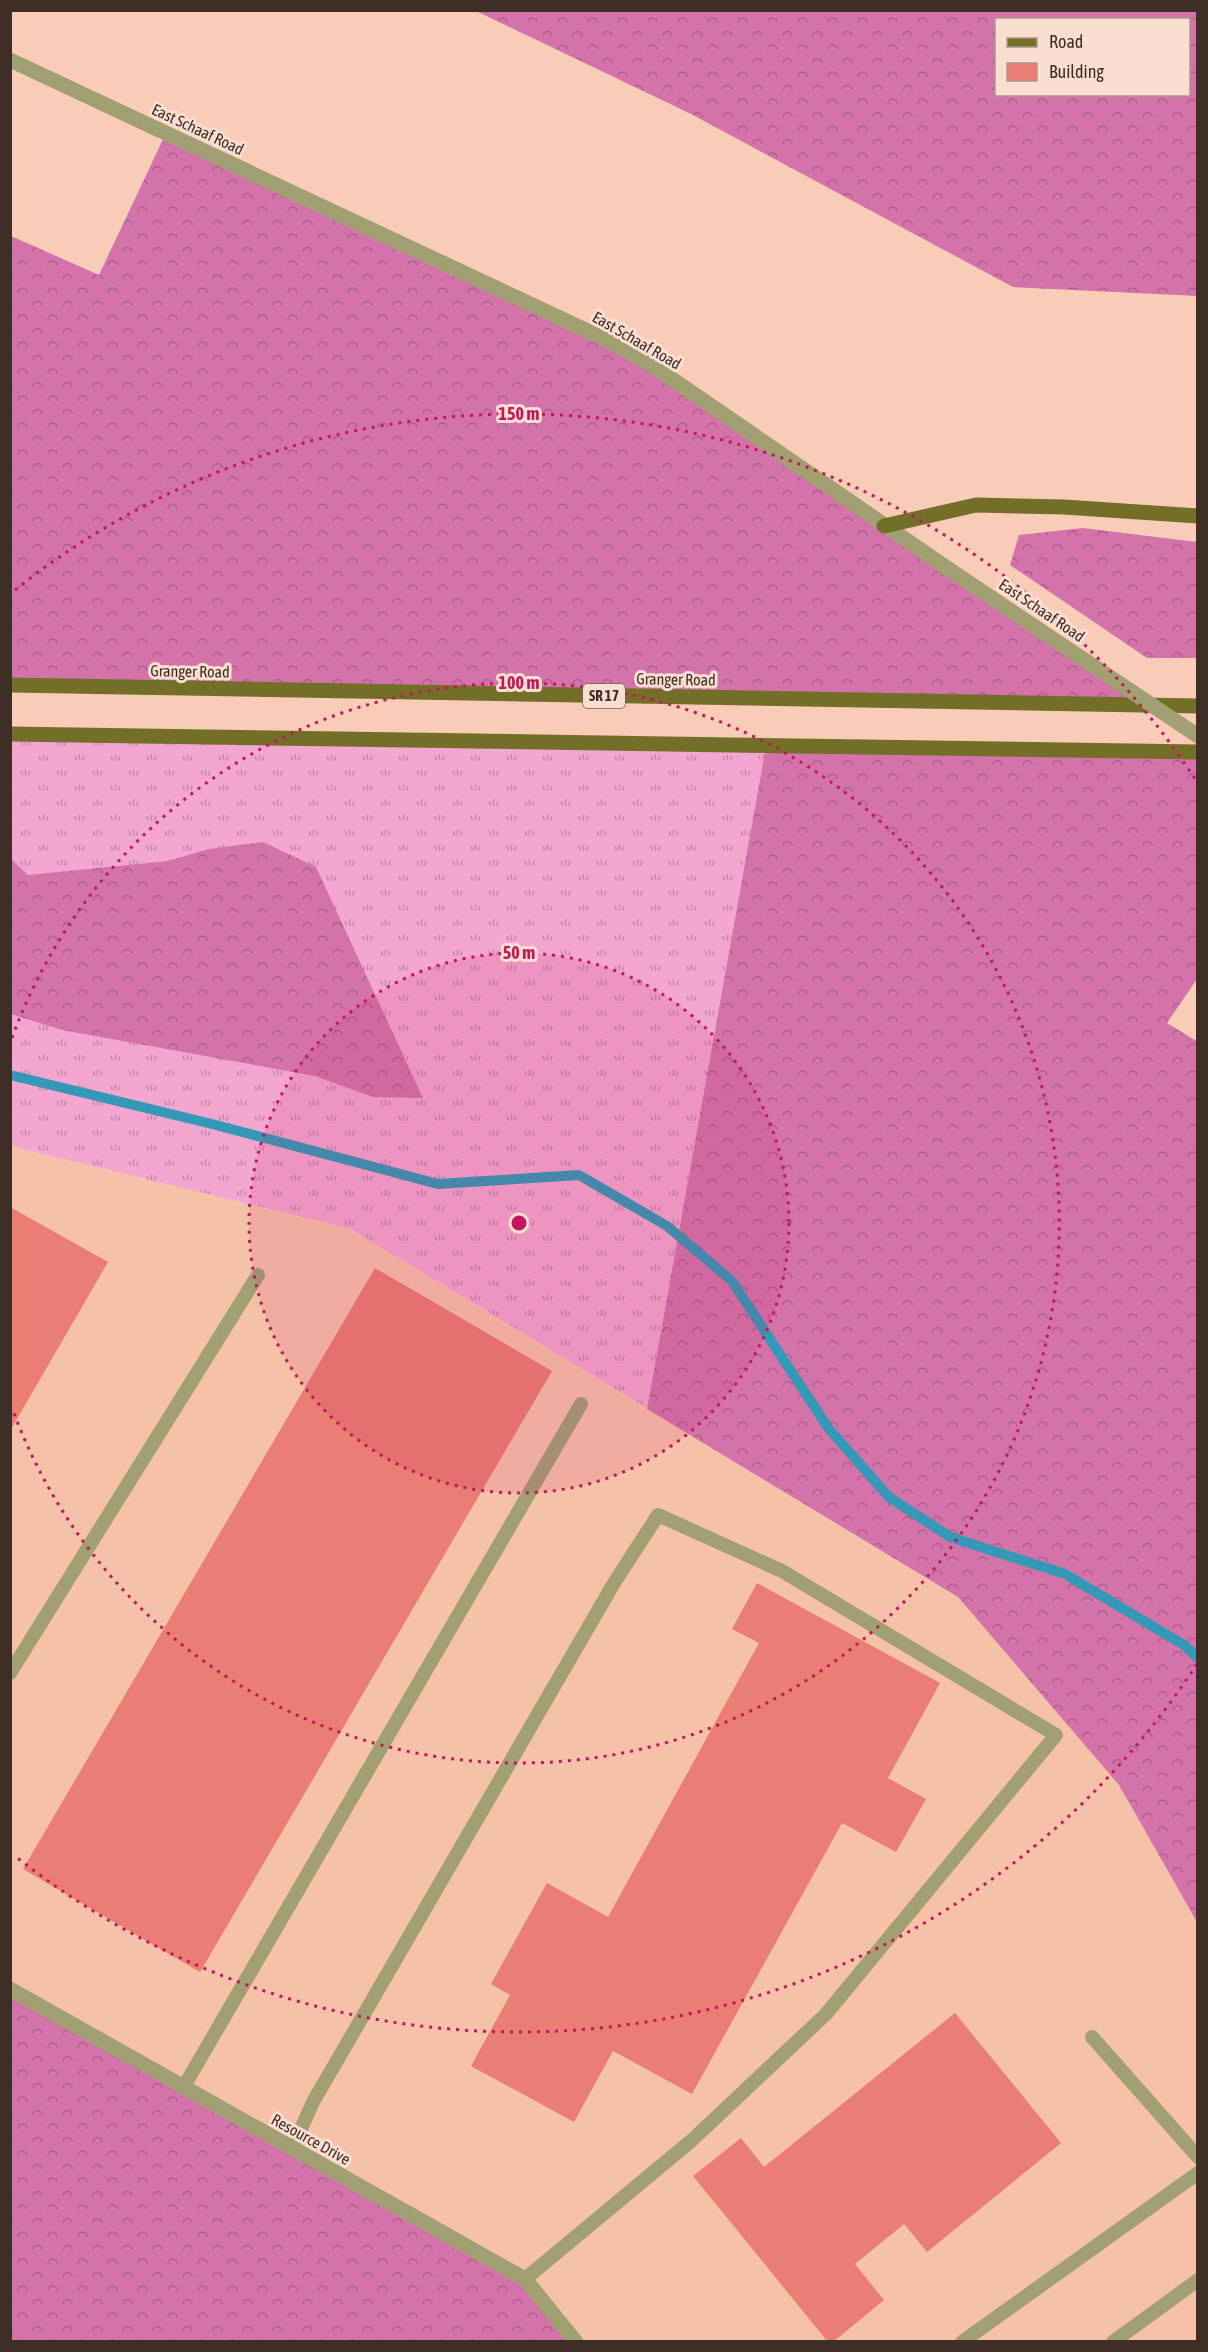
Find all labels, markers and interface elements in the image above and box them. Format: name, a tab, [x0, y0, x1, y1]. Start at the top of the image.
legend	[995, 18, 1190, 96]
text: Road	[1049, 31, 1083, 52]
text: Building	[1049, 61, 1104, 82]
street label: East Schaaf Road	[149, 100, 247, 158]
street label: East Schaaf Road	[590, 307, 684, 373]
text: 150 m	[499, 403, 539, 424]
street label: East Schaaf Road	[996, 575, 1088, 645]
street label: Granger Road	[150, 661, 230, 682]
street label: Granger Road	[636, 669, 716, 690]
text: 100 m	[499, 672, 539, 693]
road number: SR 17	[583, 684, 625, 708]
text: 50 m	[503, 942, 535, 963]
centre of rings	[509, 1213, 529, 1233]
street label: Resource Drive	[268, 2110, 354, 2168]

